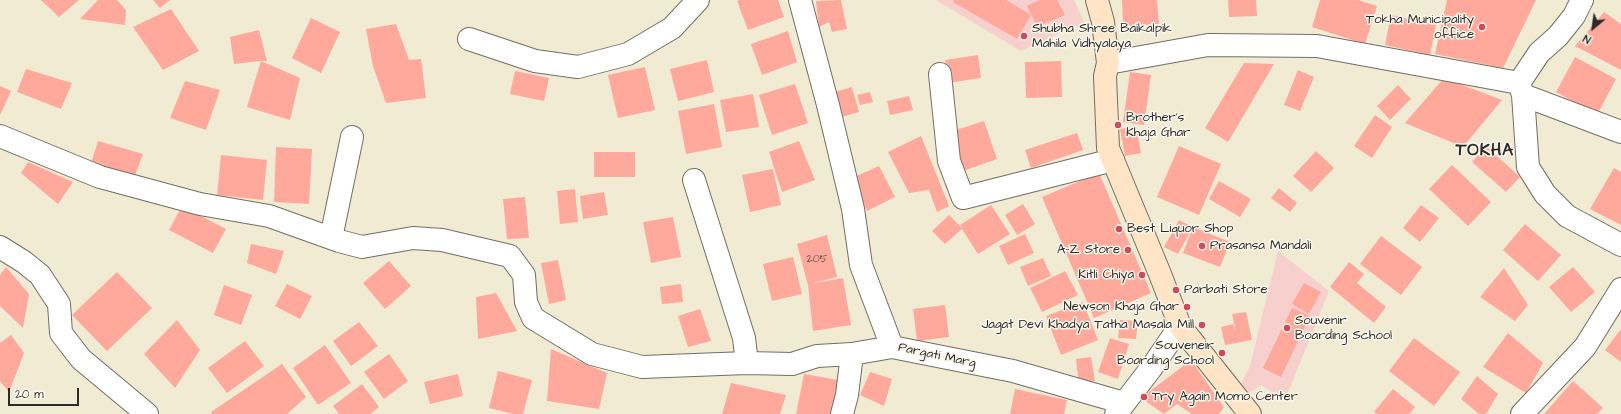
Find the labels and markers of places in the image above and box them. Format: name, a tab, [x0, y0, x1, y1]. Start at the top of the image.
place label: Tokha Municipality office	[1366, 12, 1474, 43]
place label: Shubha Shree Baikalpik Mahila Vidhyalaya	[1032, 21, 1172, 52]
marker: Tokha Municipality office	[1477, 22, 1487, 32]
marker: Shubha Shree Baikalpik Mahila Vidhyalaya	[1019, 31, 1029, 41]
place label: Brother's Khaja Ghar	[1126, 110, 1190, 141]
marker: Brother's Khaja Ghar	[1113, 120, 1123, 130]
place label: Best Liquor Shop	[1127, 221, 1234, 237]
marker: Best Liquor Shop	[1114, 224, 1124, 234]
place label: Prasansa Mandali	[1210, 238, 1311, 254]
marker: Prasansa Mandali	[1197, 241, 1207, 251]
place label: A-Z Store	[1057, 242, 1120, 258]
marker: A-Z Store	[1123, 245, 1133, 255]
place label: Kitli Chiya	[1078, 267, 1134, 283]
marker: Kitli Chiya	[1137, 270, 1147, 280]
place label: Parbati Store	[1184, 282, 1268, 298]
marker: Parbati Store	[1171, 285, 1181, 295]
place label: Newson Khaja Ghar	[1063, 299, 1179, 315]
marker: Newson Khaja Ghar	[1182, 302, 1192, 312]
place label: Souvenir Boarding School	[1295, 313, 1392, 344]
place label: Jagat Devi Khadya Tatha Masala Mill	[981, 317, 1194, 333]
marker: Jagat Devi Khadya Tatha Masala Mill	[1197, 320, 1207, 330]
marker: Souvenir Boarding School	[1282, 323, 1292, 333]
place label: Souveneir Boarding School	[1117, 338, 1214, 369]
marker: Souveneir Boarding School	[1217, 348, 1227, 358]
place label: Try Again Momo Center	[1152, 389, 1298, 405]
marker: Try Again Momo Center	[1139, 392, 1149, 402]

